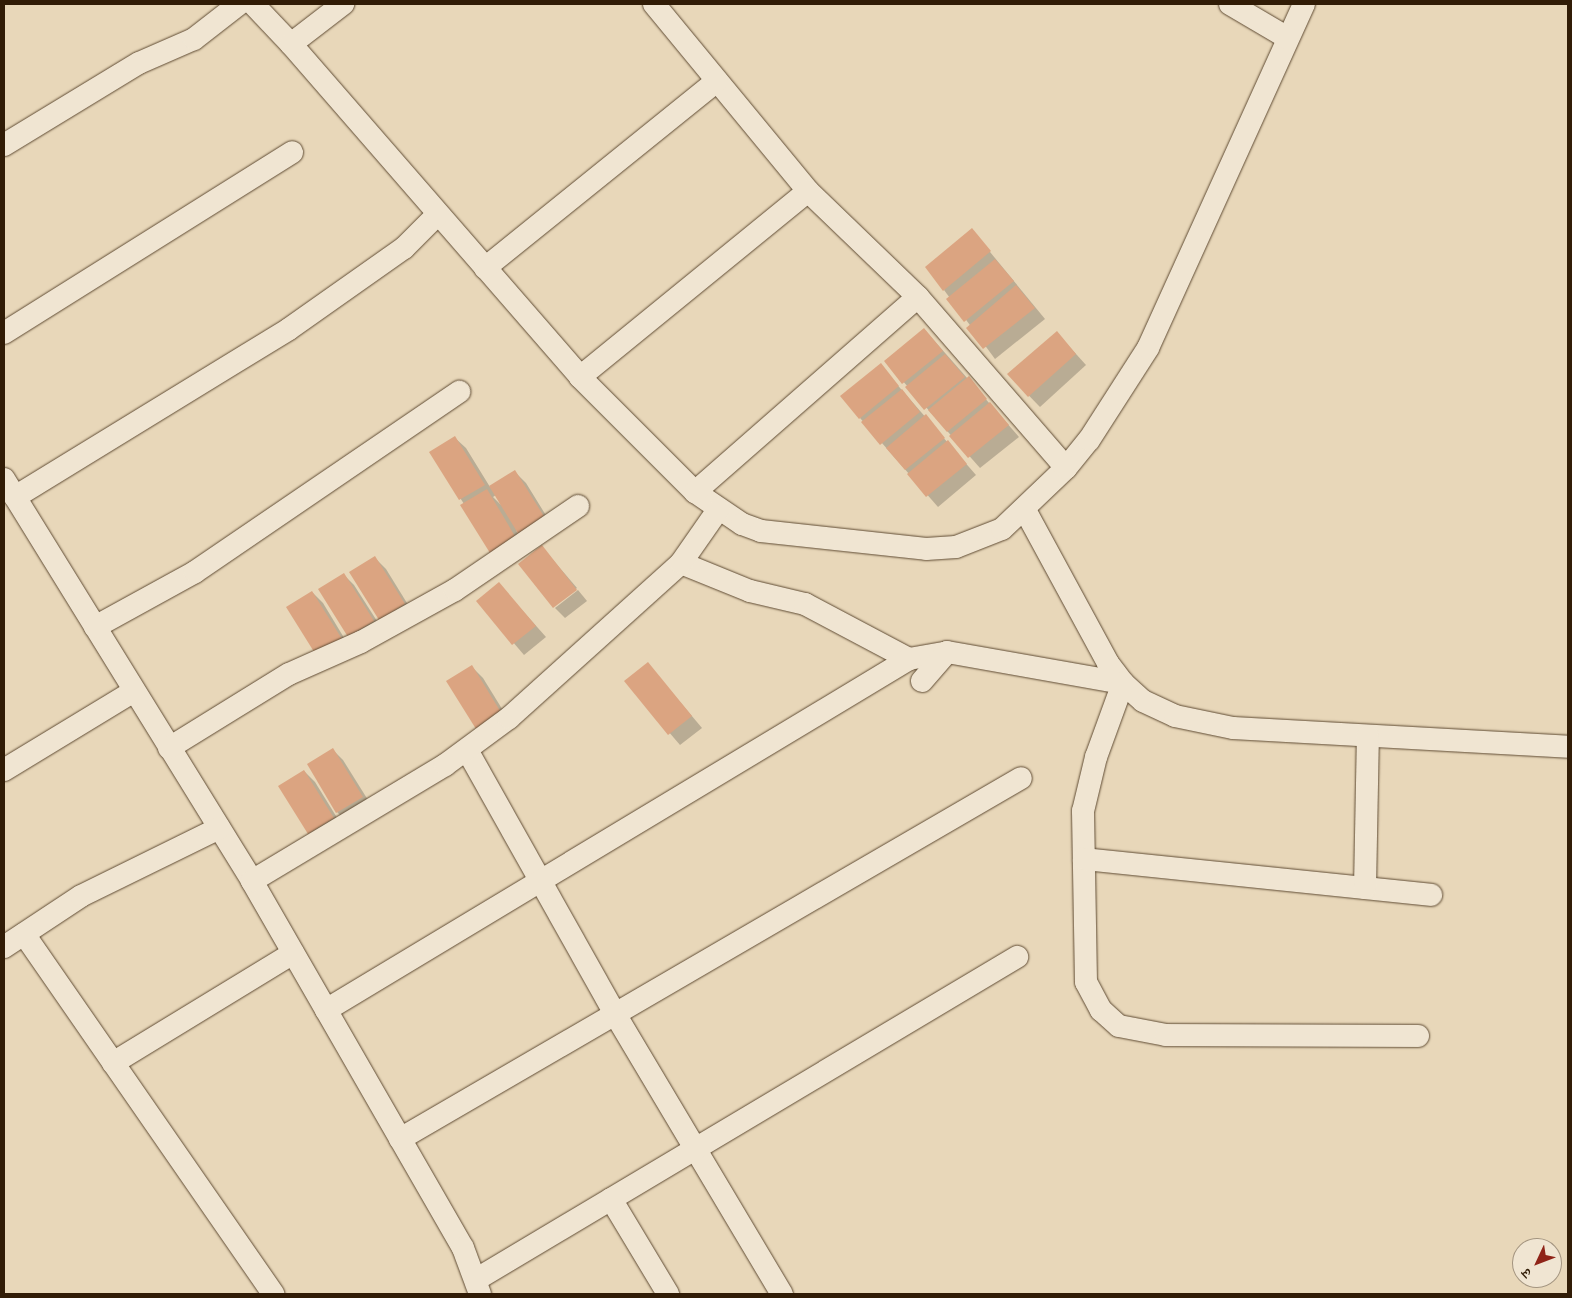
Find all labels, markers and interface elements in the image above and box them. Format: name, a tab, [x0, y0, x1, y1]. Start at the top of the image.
north arrow	[1512, 1238, 1562, 1288]
text: उ	[1519, 1265, 1534, 1280]

